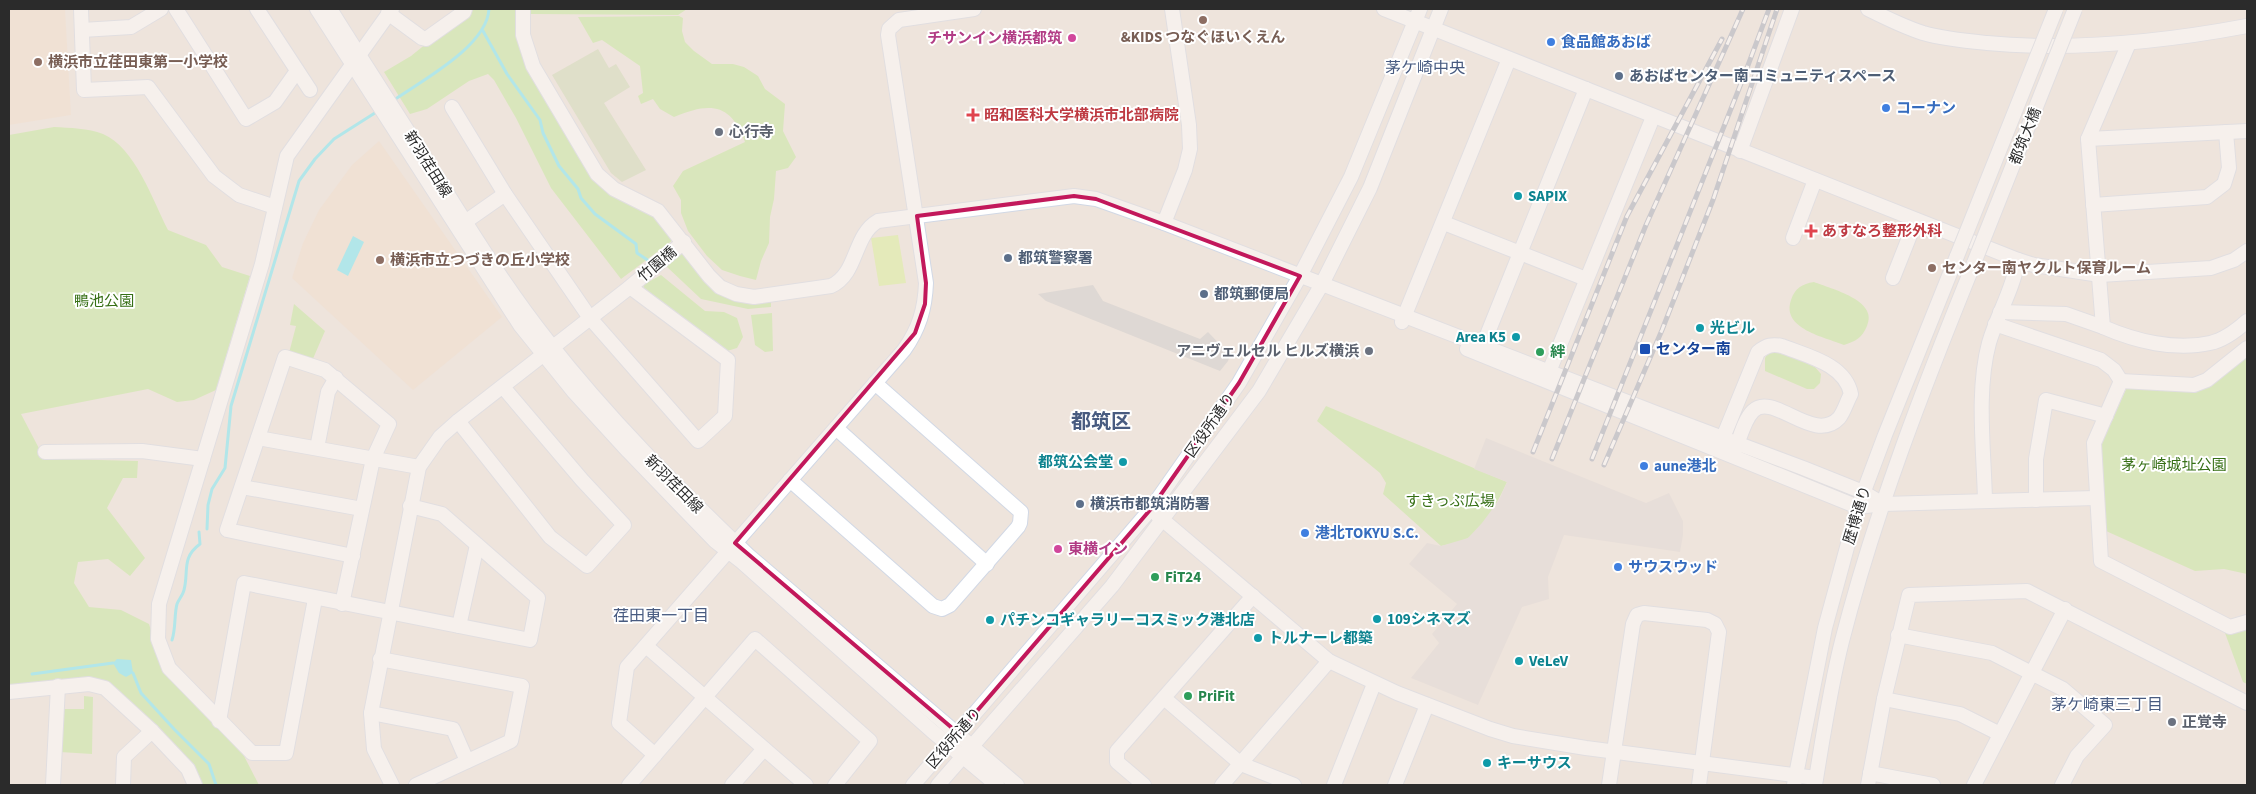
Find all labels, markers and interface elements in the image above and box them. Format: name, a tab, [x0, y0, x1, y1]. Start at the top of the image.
marker: &KIDS つなぐほいくえん	[1197, 14, 1209, 26]
place label: &KIDS つなぐほいくえん	[1121, 27, 1285, 48]
place label: チサンイン横浜都筑	[927, 28, 1062, 49]
marker: チサンイン横浜都筑	[1066, 32, 1078, 44]
place label: 食品館あおば	[1561, 32, 1651, 53]
marker: 食品館あおば	[1545, 36, 1557, 48]
place label: 横浜市立荏田東第一小学校	[48, 52, 228, 73]
marker: 横浜市立荏田東第一小学校	[32, 56, 44, 68]
district label: 茅ケ崎中央	[1385, 57, 1465, 79]
place label: あおばセンター南コミュニティスペース	[1629, 66, 1896, 87]
marker: あおばセンター南コミュニティスペース	[1613, 70, 1625, 82]
place label: コーナン	[1896, 98, 1956, 119]
marker: コーナン	[1880, 102, 1892, 114]
street label: 都筑大橋	[2004, 104, 2046, 168]
place label: 昭和医科大学横浜市北部病院	[984, 105, 1179, 126]
marker: 昭和医科大学横浜市北部病院	[966, 108, 980, 122]
place label: 心行寺	[729, 122, 774, 143]
marker: 心行寺	[713, 126, 725, 138]
street label: 新羽荏田線	[399, 127, 456, 202]
place label: SAPIX	[1528, 186, 1567, 207]
marker: SAPIX	[1512, 190, 1524, 202]
place label: あすなろ整形外科	[1822, 221, 1942, 242]
marker: あすなろ整形外科	[1804, 224, 1818, 238]
street label: 竹園橋	[633, 242, 681, 287]
place label: 都筑警察署	[1018, 248, 1093, 269]
place label: 横浜市立つづきの丘小学校	[390, 250, 570, 271]
marker: 都筑警察署	[1002, 252, 1014, 264]
marker: 横浜市立つづきの丘小学校	[374, 254, 386, 266]
place label: センター南ヤクルト保育ルーム	[1942, 258, 2151, 279]
marker: センター南ヤクルト保育ルーム	[1926, 262, 1938, 274]
place label: 都筑郵便局	[1214, 284, 1289, 305]
marker: 都筑郵便局	[1198, 288, 1210, 300]
park label: 鴨池公園	[74, 291, 134, 312]
place label: 光ビル	[1710, 318, 1755, 339]
marker: 光ビル	[1694, 322, 1706, 334]
place label: Area K5	[1455, 327, 1506, 348]
marker: Area K5	[1510, 331, 1522, 343]
place label: センター南	[1656, 339, 1731, 360]
place label: アニヴェルセル ヒルズ横浜	[1176, 341, 1360, 362]
place label: 絆	[1550, 342, 1566, 363]
marker: センター南	[1638, 342, 1652, 356]
marker: アニヴェルセル ヒルズ横浜	[1363, 345, 1375, 357]
marker: 絆	[1534, 346, 1546, 358]
street label: 区役所通り	[1180, 389, 1241, 462]
district label: 都筑区	[1071, 408, 1131, 436]
street label: 新羽荏田線	[640, 450, 708, 518]
place label: 都筑公会堂	[1038, 452, 1113, 473]
park label: 茅ヶ崎城址公園	[2121, 455, 2227, 476]
marker: 都筑公会堂	[1117, 456, 1129, 468]
place label: aune港北	[1654, 456, 1717, 477]
marker: aune港北	[1638, 460, 1650, 472]
street label: 歴博通り	[1839, 483, 1876, 547]
park label: すきっぷ広場	[1405, 491, 1495, 512]
place label: 横浜市都筑消防署	[1090, 494, 1210, 515]
marker: 横浜市都筑消防署	[1074, 498, 1086, 510]
place label: 港北TOKYU S.C.	[1315, 523, 1419, 544]
marker: 港北TOKYU S.C.	[1299, 527, 1311, 539]
place label: 東横イン	[1068, 539, 1128, 560]
marker: 東横イン	[1052, 543, 1064, 555]
place label: サウスウッド	[1628, 557, 1718, 578]
marker: サウスウッド	[1612, 561, 1624, 573]
place label: FiT24	[1165, 567, 1201, 588]
marker: FiT24	[1149, 571, 1161, 583]
district label: 荏田東一丁目	[613, 605, 709, 627]
place label: 109シネマズ	[1387, 609, 1471, 630]
place label: パチンコギャラリーコスミック港北店	[1000, 610, 1255, 631]
marker: 109シネマズ	[1371, 613, 1383, 625]
marker: パチンコギャラリーコスミック港北店	[984, 614, 996, 626]
place label: トルナーレ都築	[1268, 628, 1373, 649]
marker: トルナーレ都築	[1252, 632, 1264, 644]
place label: VeLeV	[1528, 651, 1569, 672]
marker: VeLeV	[1513, 655, 1525, 667]
place label: PriFit	[1198, 686, 1235, 707]
marker: PriFit	[1182, 690, 1194, 702]
district label: 茅ケ崎東三丁目	[2051, 694, 2163, 716]
street label: 区役所通り	[922, 703, 987, 774]
place label: 正覚寺	[2182, 712, 2227, 733]
marker: 正覚寺	[2166, 716, 2178, 728]
place label: キーサウス	[1497, 753, 1572, 774]
marker: キーサウス	[1481, 757, 1493, 769]

